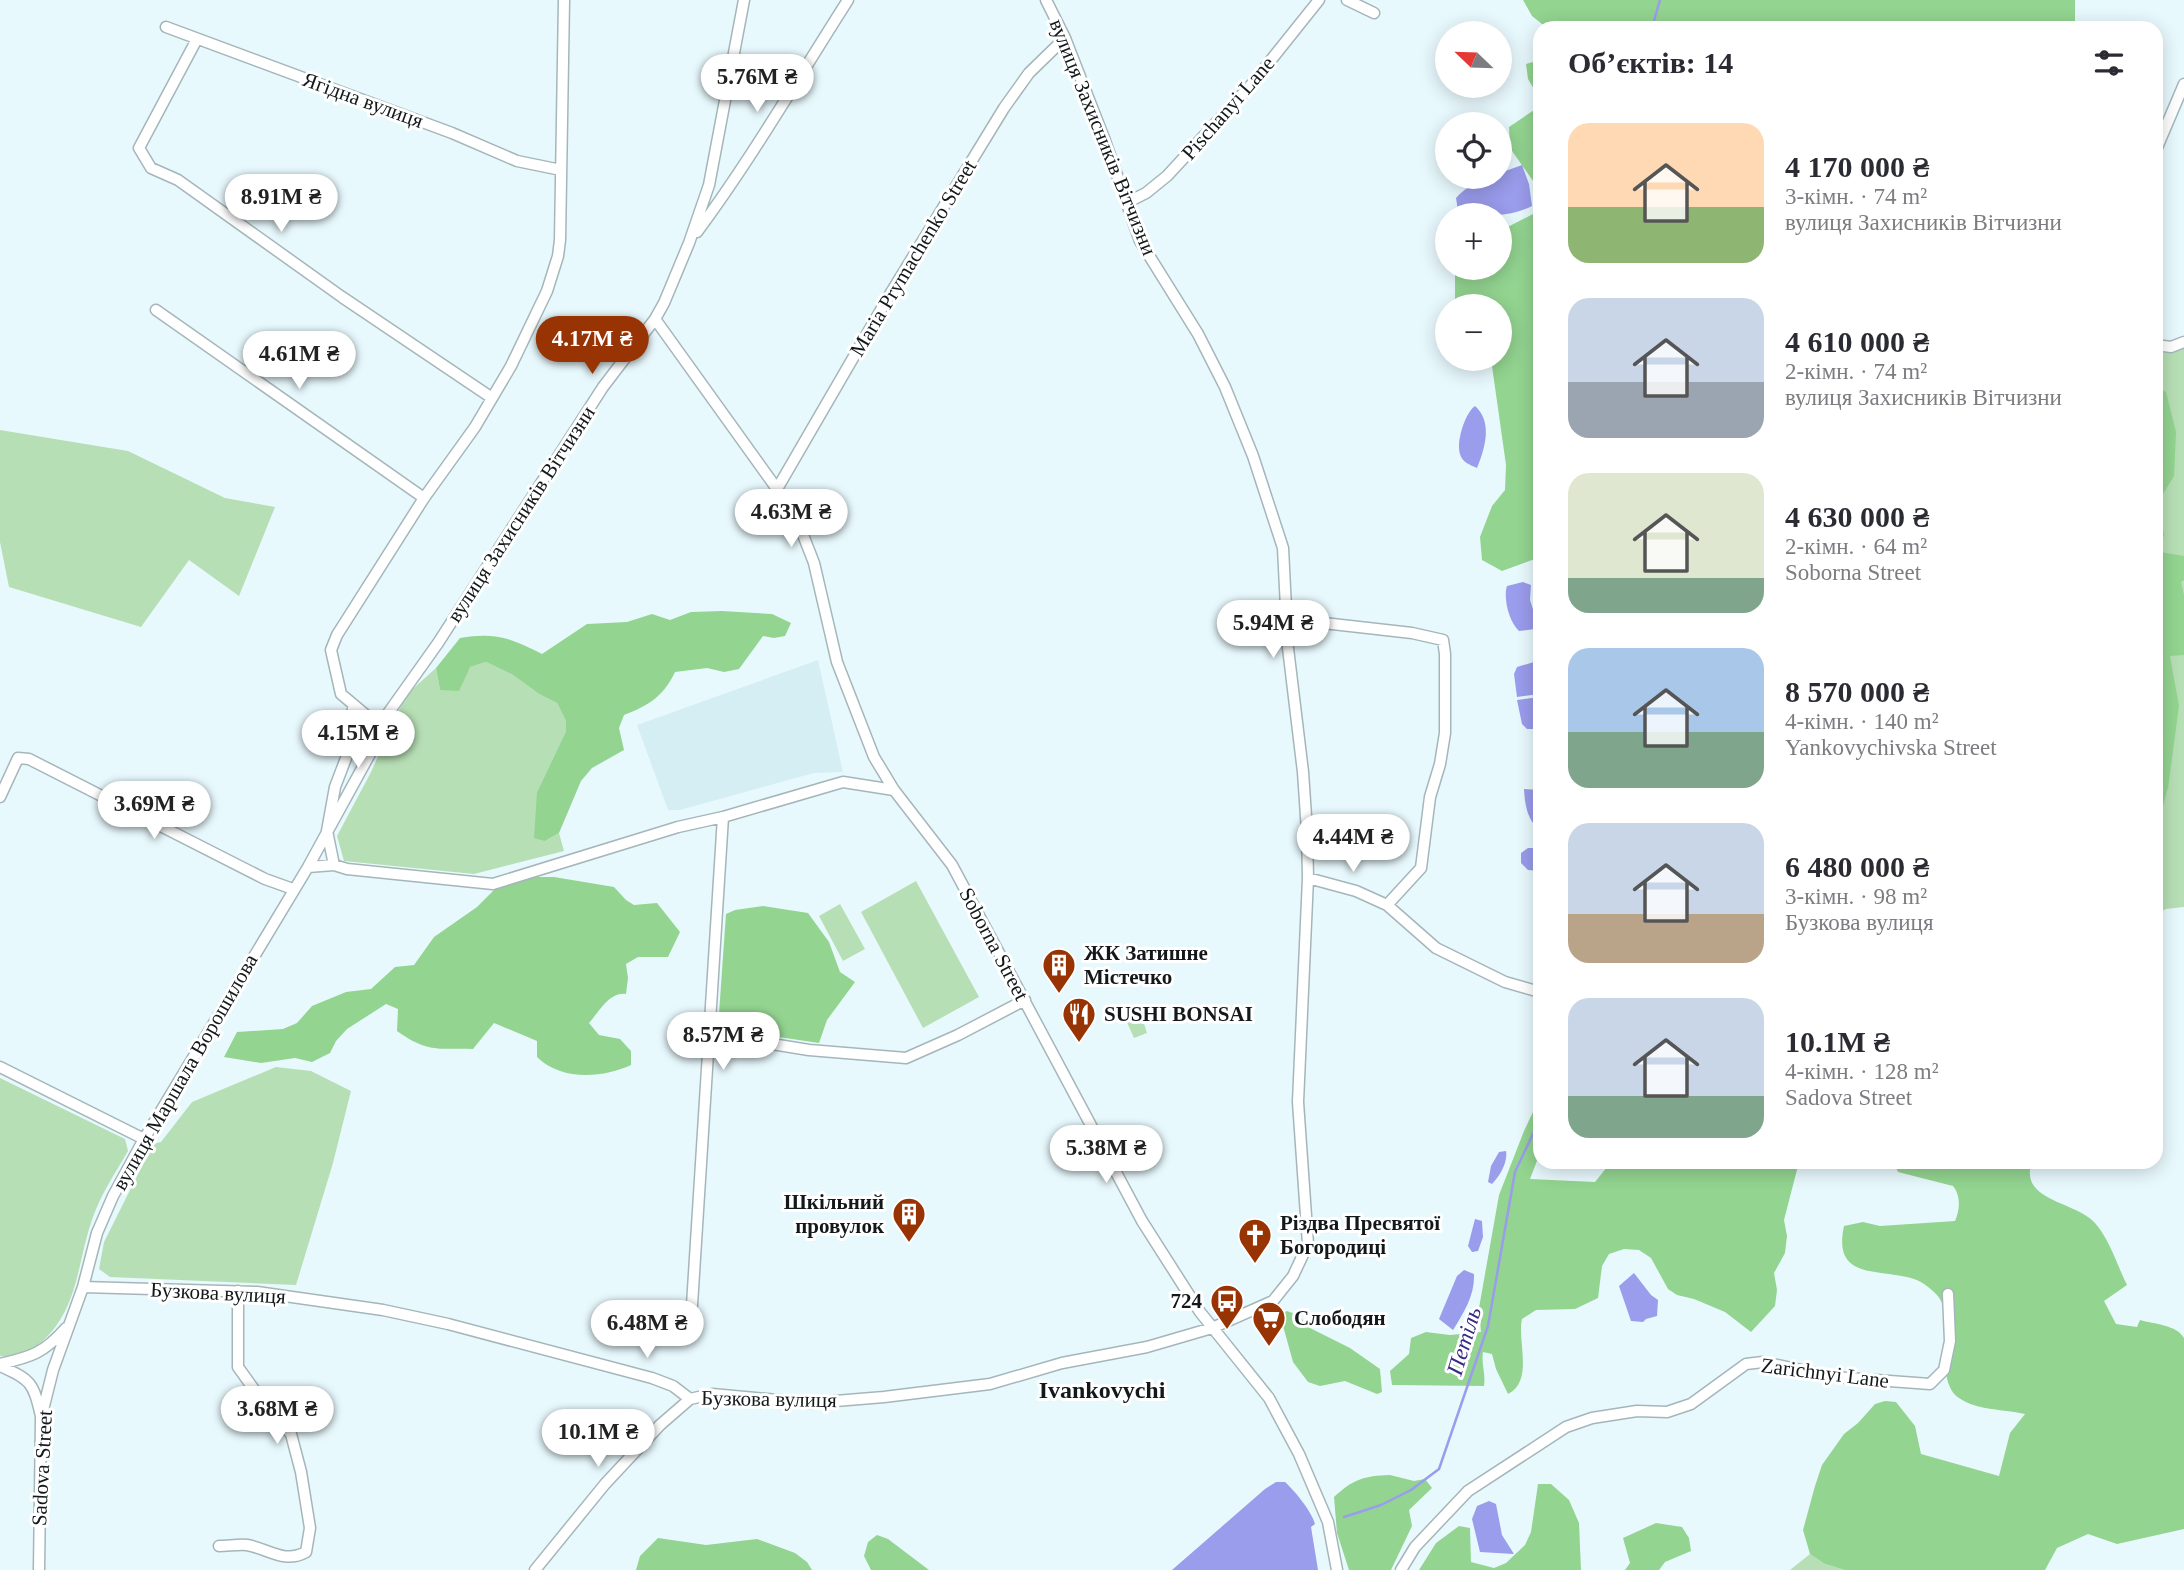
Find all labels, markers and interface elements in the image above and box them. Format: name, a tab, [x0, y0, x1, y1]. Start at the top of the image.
street label: вулиця Захисників Вітчизни	[1045, 15, 1161, 259]
north arrow	[1435, 21, 1512, 98]
map controls	[1435, 21, 1512, 371]
icon: filters	[2090, 44, 2128, 82]
text: Об’єктів: 14	[1568, 46, 1733, 79]
street label: Pischanyi Lane	[1177, 51, 1279, 165]
pin: 5.76M ₴	[692, 54, 822, 114]
text: 5.76M ₴	[717, 64, 797, 89]
street label: Ягідна вулиця	[300, 67, 427, 133]
button: locate	[1435, 112, 1512, 189]
text: 4 170 000 ₴	[1785, 150, 1929, 183]
icon: home	[1624, 151, 1708, 235]
street label: Maria Prymachenko Street	[845, 155, 981, 361]
pin: 8.91M ₴	[216, 174, 346, 234]
text: 8.91M ₴	[241, 184, 321, 209]
text: 3-кімн. · 74 m²	[1785, 184, 1927, 209]
button: +	[1435, 203, 1512, 280]
text: вулиця Захисників Вітчизни	[1785, 210, 2062, 235]
button: −	[1435, 294, 1512, 371]
pin: 4.17M ₴	[527, 316, 657, 376]
text: 4 610 000 ₴	[1785, 325, 1929, 358]
text: 4.17M ₴	[552, 326, 632, 351]
icon: home	[1624, 326, 1708, 410]
pin: 4.61M ₴	[234, 332, 364, 391]
text: 4.61M ₴	[259, 341, 339, 366]
text: 2-кімн. · 74 m²	[1785, 359, 1927, 384]
text: вулиця Захисників Вітчизни	[1785, 385, 2062, 410]
street label: вулиця Захисників Вітчизни	[442, 401, 600, 627]
pin: 4.63M ₴	[726, 490, 856, 549]
text: 4.63M ₴	[751, 499, 831, 524]
text: 4 630 000 ₴	[1785, 500, 1929, 533]
icon: home	[1624, 501, 1708, 585]
text: 2-кімн. · 64 m²	[1785, 534, 1927, 559]
text: Soborna Street	[1785, 560, 1921, 585]
pin: 5.94M ₴	[1208, 600, 1338, 660]
text: 5.94M ₴	[1233, 610, 1313, 635]
text: 8 570 000 ₴	[1785, 675, 1929, 708]
icon: home	[1624, 676, 1708, 760]
text: 4-кімн. · 140 m²	[1785, 709, 1939, 734]
pin: 4.15M ₴	[293, 710, 423, 770]
text: 4.15M ₴	[318, 720, 398, 745]
text: Yankovychivska Street	[1785, 735, 1997, 760]
pin: 3.69M ₴	[89, 782, 219, 841]
text: 3.69M ₴	[114, 791, 194, 816]
pin: 4.44M ₴	[1288, 814, 1418, 874]
text: 4.44M ₴	[1313, 824, 1393, 849]
text: 6 480 000 ₴	[1785, 850, 1929, 883]
icon: home	[1624, 851, 1708, 935]
street label: Soborna Street	[954, 884, 1034, 1005]
text: 3-кімн. · 98 m²	[1785, 884, 1927, 909]
text: Бузкова вулиця	[1785, 910, 1933, 935]
place label: ЖК Затишне Містечко	[1084, 941, 1208, 989]
building icon: ЖК Затишне Містечко	[1040, 946, 1078, 995]
street label: вулиця Маршала Ворошилова	[107, 949, 263, 1194]
restaurant icon: SUSHI BONSAI	[1060, 995, 1098, 1044]
place label: SUSHI BONSAI	[1104, 1002, 1253, 1026]
pin: 8.57M ₴	[658, 1012, 788, 1072]
text: 8.57M ₴	[683, 1022, 763, 1047]
text: 10.1M ₴	[1785, 1025, 1890, 1058]
icon: home	[1624, 1026, 1708, 1110]
text: 4-кімн. · 128 m²	[1785, 1059, 1939, 1084]
text: Sadova Street	[1785, 1085, 1912, 1110]
pin: 5.38M ₴	[1041, 1126, 1171, 1185]
text: 5.38M ₴	[1066, 1135, 1146, 1160]
place label: Шкільний провулок	[784, 1190, 885, 1238]
building icon: Шкільний провулок	[890, 1195, 928, 1244]
place label: Різдва Пресвятої Богородиці	[1280, 1211, 1440, 1259]
church icon: Різдва Пресвятої Богородиці	[1236, 1216, 1274, 1265]
street label: Бузкова вулиця	[150, 1277, 287, 1309]
bus stop icon: 724	[1208, 1282, 1246, 1331]
place label: 724	[1171, 1289, 1203, 1313]
supermarket icon: Слободян	[1250, 1299, 1288, 1348]
pin: 6.48M ₴	[582, 1300, 712, 1360]
water label: Петіль	[1442, 1304, 1486, 1379]
place label: Слободян	[1294, 1306, 1386, 1330]
text: 6.48M ₴	[607, 1310, 687, 1335]
street label: Zarichnyi Lane	[1760, 1353, 1890, 1393]
district label: Ivankovychi	[1039, 1377, 1166, 1403]
pin: 3.68M ₴	[212, 1386, 342, 1446]
street label: Бузкова вулиця	[701, 1386, 837, 1412]
text: 3.68M ₴	[237, 1396, 317, 1421]
street label: Sadova Street	[27, 1409, 57, 1527]
pin: 10.1M ₴	[533, 1410, 663, 1469]
text: 10.1M ₴	[558, 1419, 638, 1444]

